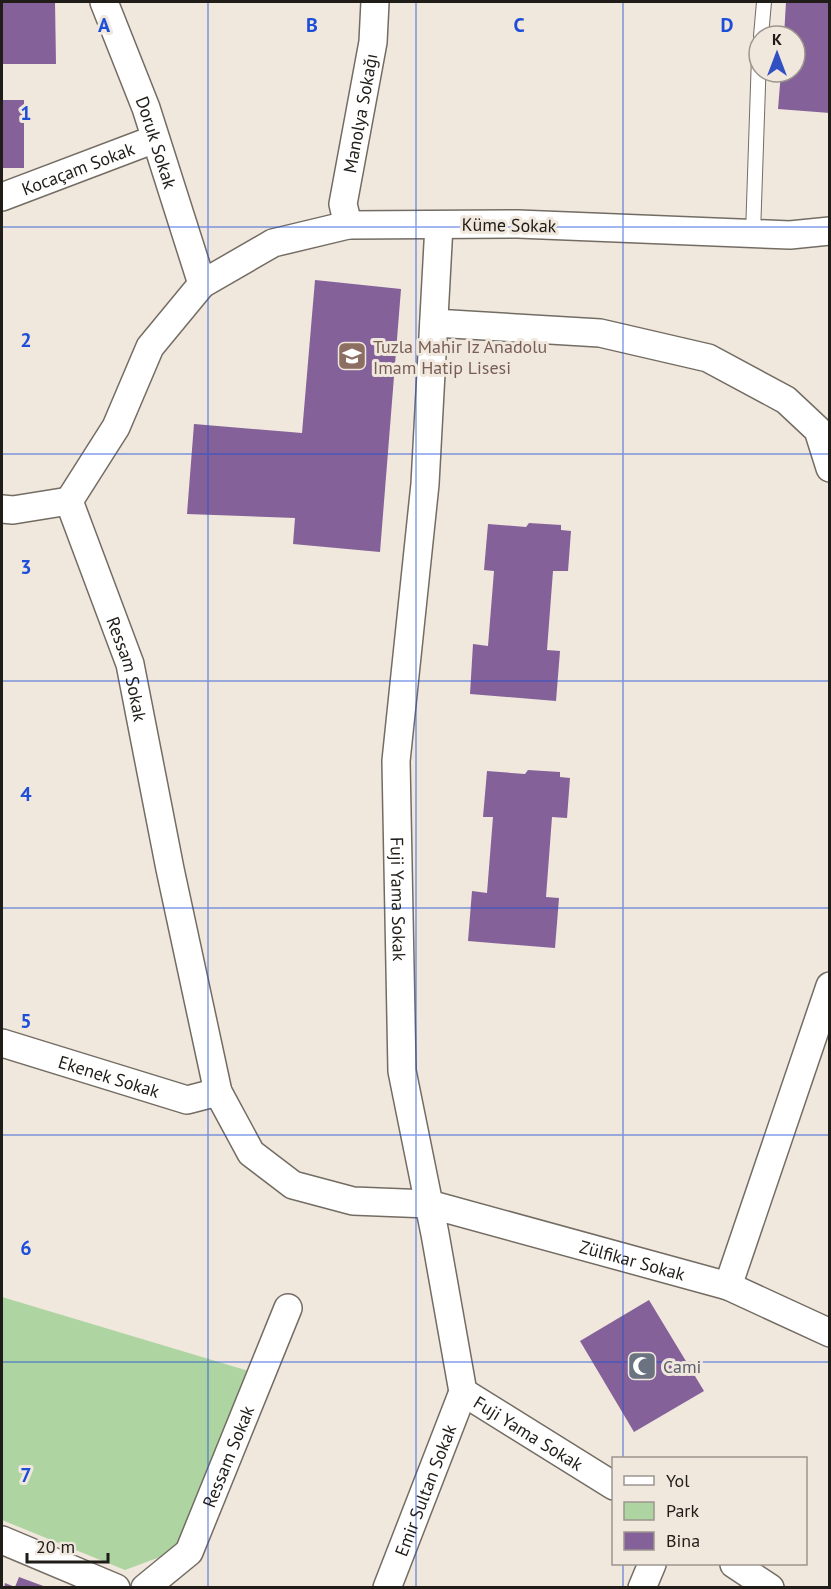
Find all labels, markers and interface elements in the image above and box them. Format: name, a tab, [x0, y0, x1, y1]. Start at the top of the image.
text: A	[98, 12, 111, 38]
text: B	[306, 12, 318, 38]
text: C	[513, 12, 525, 38]
text: D	[721, 12, 734, 38]
north arrow	[747, 24, 807, 84]
text: K	[772, 29, 782, 49]
street label: Manolya Sokağı	[337, 51, 382, 175]
street label: Doruk Sokak	[131, 93, 182, 192]
text: 1	[20, 100, 32, 126]
street label: Kocaçam Sokak	[18, 136, 138, 200]
street label: Küme Sokak	[461, 213, 557, 237]
text: 2	[20, 327, 32, 353]
place label: Tuzla Mahir Iz Anadolu Imam Hatip Lisesi	[373, 335, 547, 379]
school or university icon: Tuzla Mahir Iz Anadolu Imam Hatip Lisesi	[336, 340, 368, 372]
text: 3	[20, 554, 32, 580]
street label: Ressam Sokak	[102, 613, 152, 724]
text: 4	[20, 781, 32, 807]
street label: Fuji Yama Sokak	[386, 837, 411, 962]
text: 5	[20, 1008, 32, 1034]
street label: Ekenek Sokak	[56, 1050, 163, 1102]
street label: Zülfikar Sokak	[577, 1234, 688, 1285]
text: 6	[20, 1235, 32, 1261]
mosque icon: Cami	[626, 1350, 658, 1382]
place label: Cami	[663, 1355, 701, 1378]
street label: Fuji Yama Sokak	[470, 1390, 588, 1476]
street label: Ressam Sokak	[197, 1402, 259, 1511]
street label: Emir Sultan Sokak	[389, 1420, 461, 1559]
legend	[612, 1457, 807, 1565]
text: 7	[20, 1462, 32, 1488]
text: Yol	[666, 1469, 690, 1492]
text: Park	[666, 1499, 699, 1522]
scale bar	[27, 1526, 108, 1564]
text: Bina	[666, 1529, 700, 1552]
text: 20 m	[36, 1535, 75, 1558]

